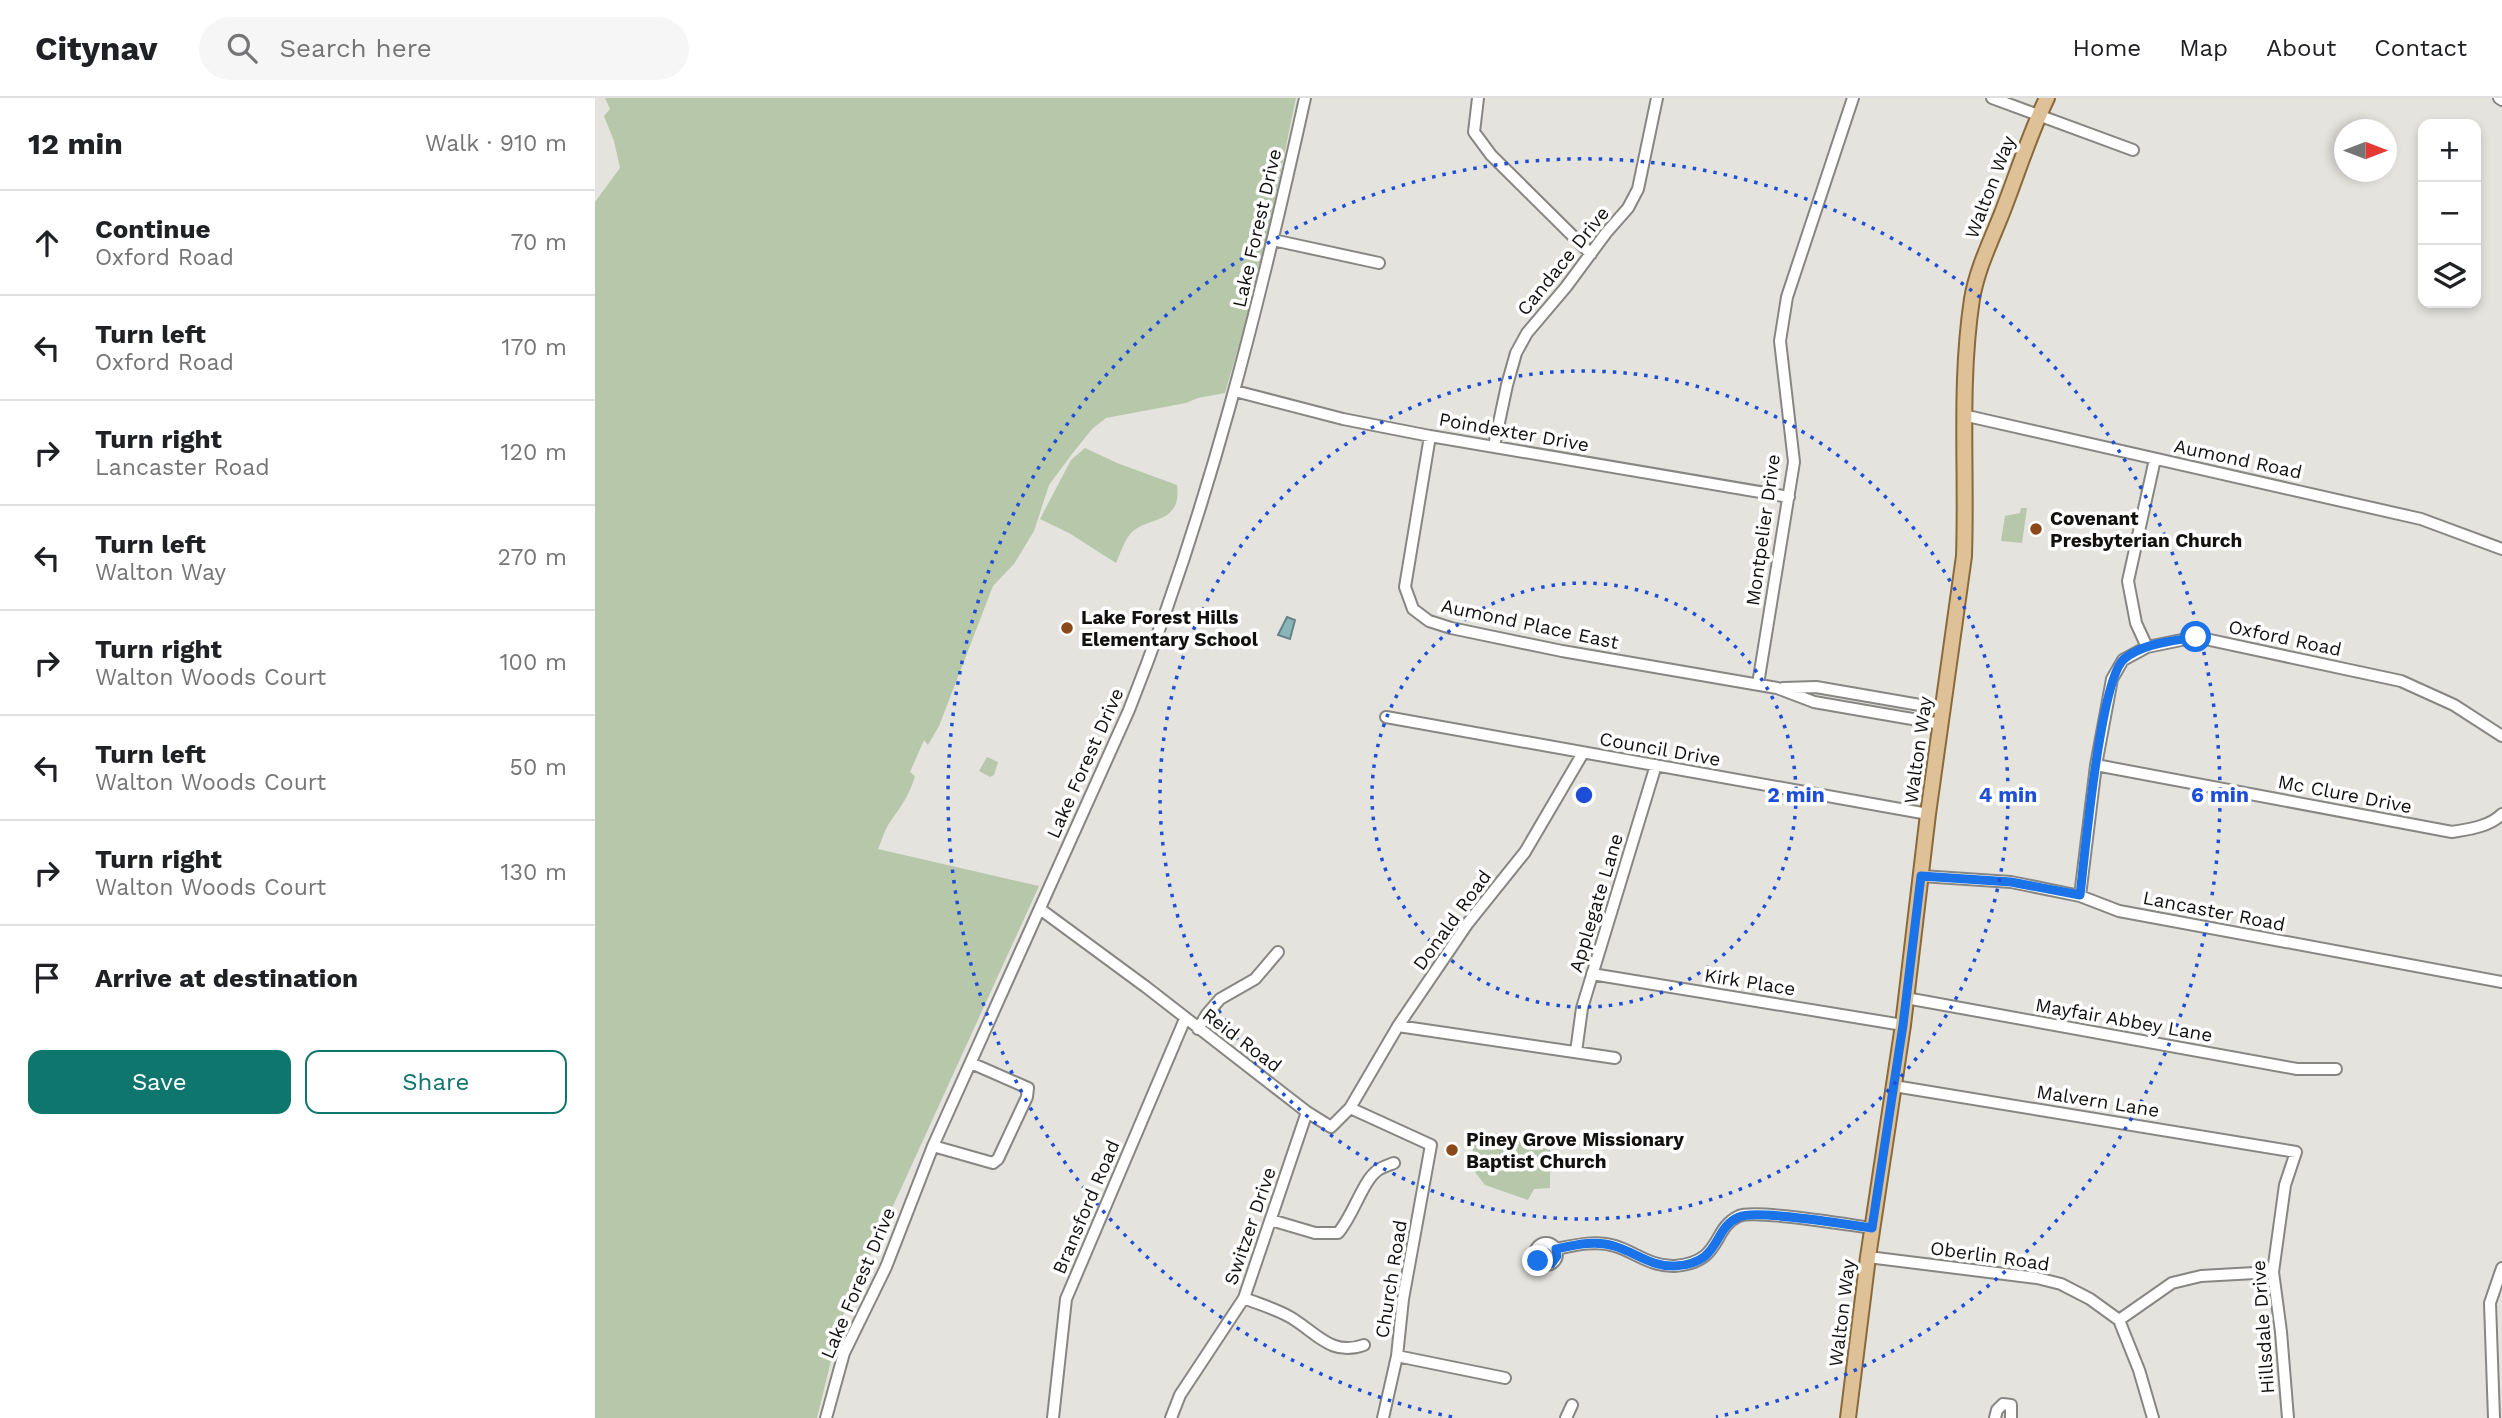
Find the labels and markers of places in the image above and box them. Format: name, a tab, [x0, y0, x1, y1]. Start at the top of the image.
place label: Covenant Presbyterian Church	[2050, 507, 2242, 552]
marker: Covenant Presbyterian Church	[2028, 521, 2044, 537]
place label: Lake Forest Hills Elementary School	[1081, 606, 1259, 651]
marker: Lake Forest Hills Elementary School	[1059, 620, 1075, 636]
centre of rings	[1572, 783, 1596, 807]
place label: Piney Grove Missionary Baptist Church	[1466, 1128, 1684, 1173]
marker: Piney Grove Missionary Baptist Church	[1444, 1142, 1460, 1158]

